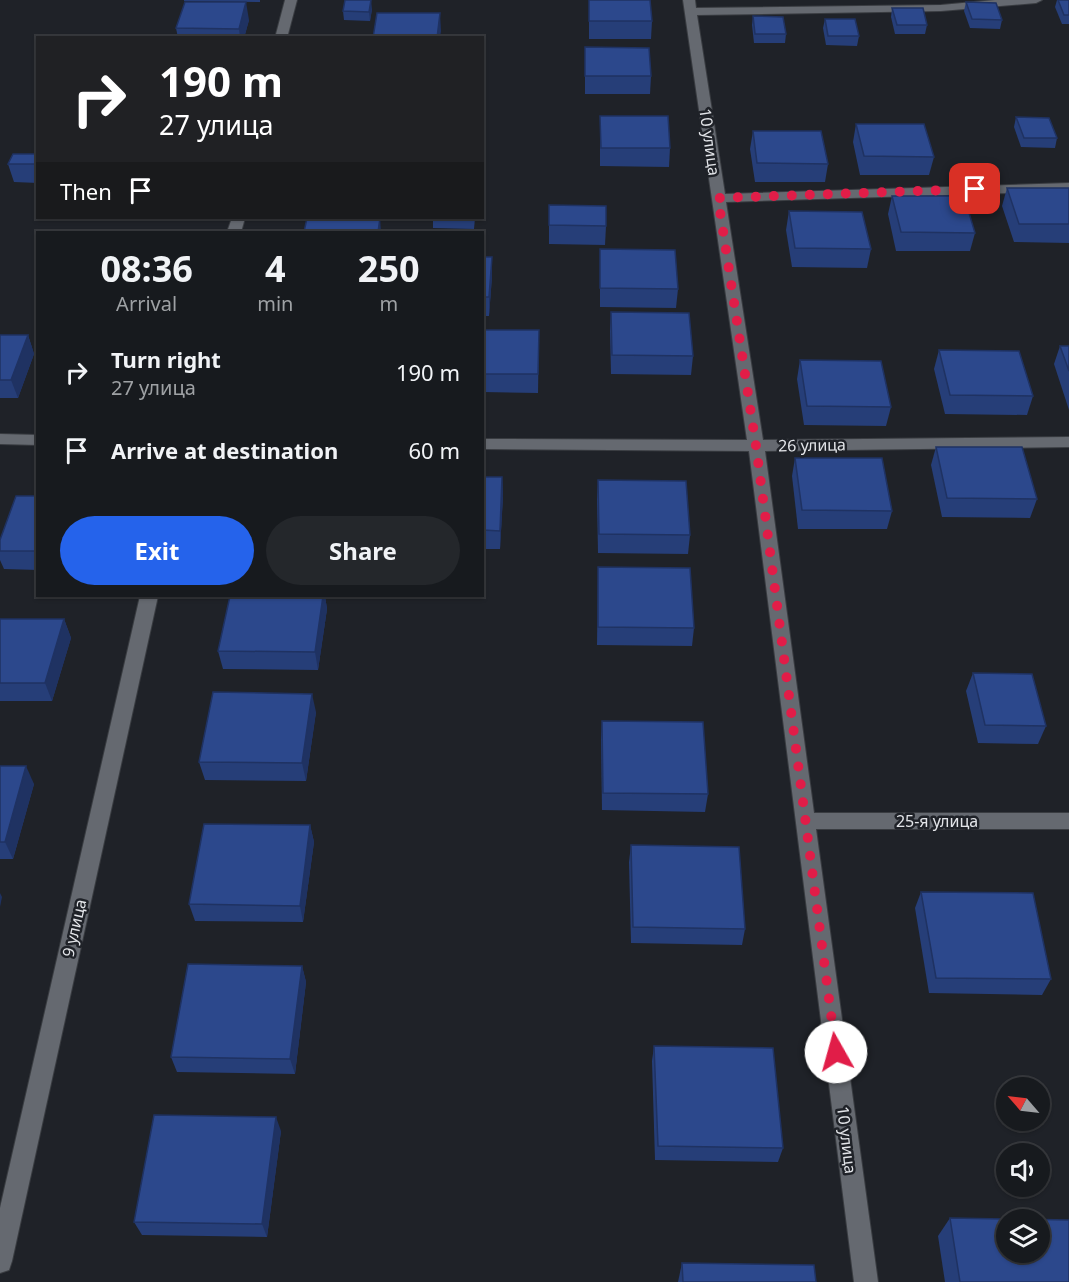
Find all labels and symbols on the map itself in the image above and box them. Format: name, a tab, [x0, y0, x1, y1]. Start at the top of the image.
street label: 10 улица	[694, 107, 726, 177]
pin	[949, 163, 1000, 214]
street label: 26 улица	[778, 433, 846, 457]
street label: 25-я улица	[896, 810, 978, 832]
street label: 9 улица	[57, 897, 91, 959]
position arrow	[804, 1020, 868, 1084]
north arrow	[996, 1077, 1050, 1131]
street label: 10 улица	[832, 1105, 862, 1175]

